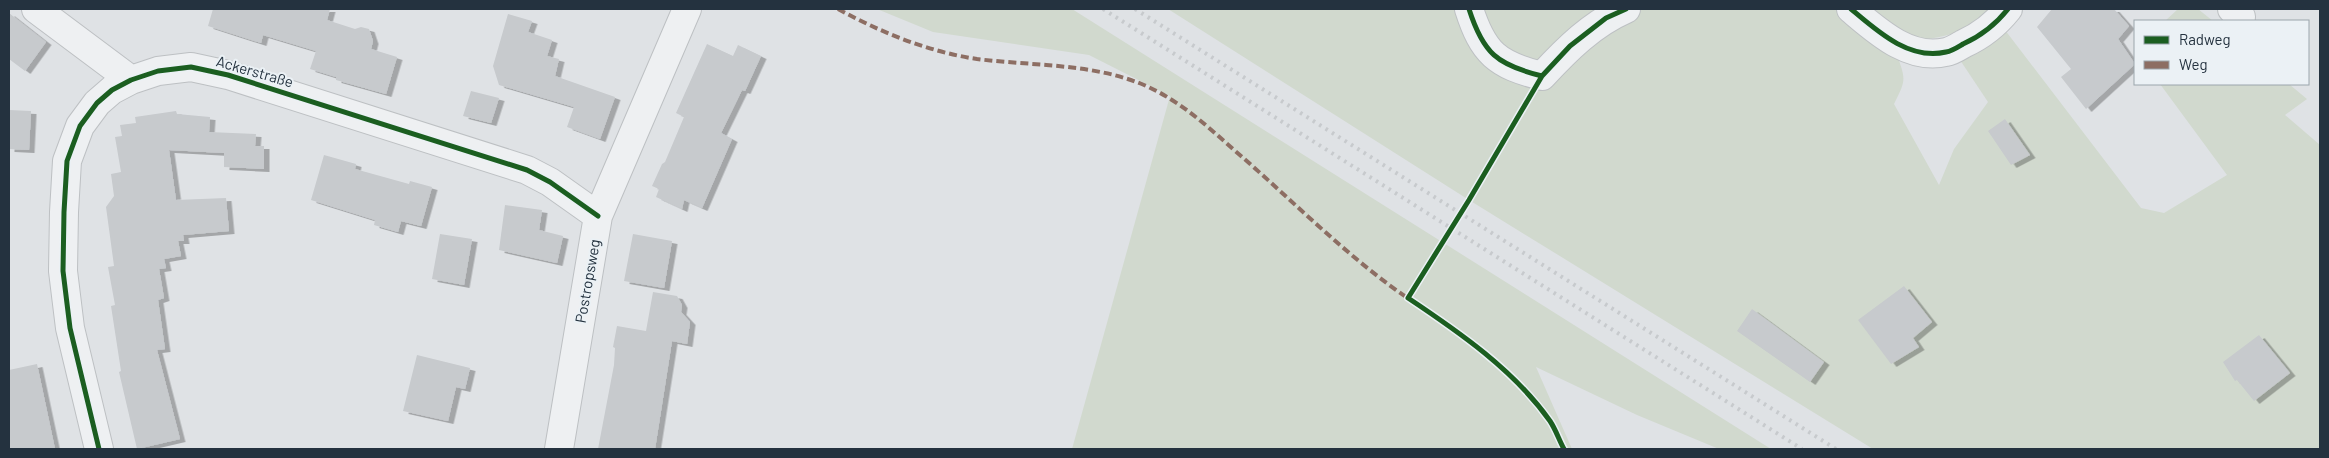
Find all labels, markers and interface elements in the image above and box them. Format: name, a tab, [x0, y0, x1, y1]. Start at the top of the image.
legend	[2134, 20, 2309, 85]
text: Radweg	[2179, 30, 2231, 48]
street label: Ackerstraße	[214, 51, 296, 91]
text: Weg	[2179, 55, 2207, 73]
street label: Postropsweg	[571, 238, 603, 324]

